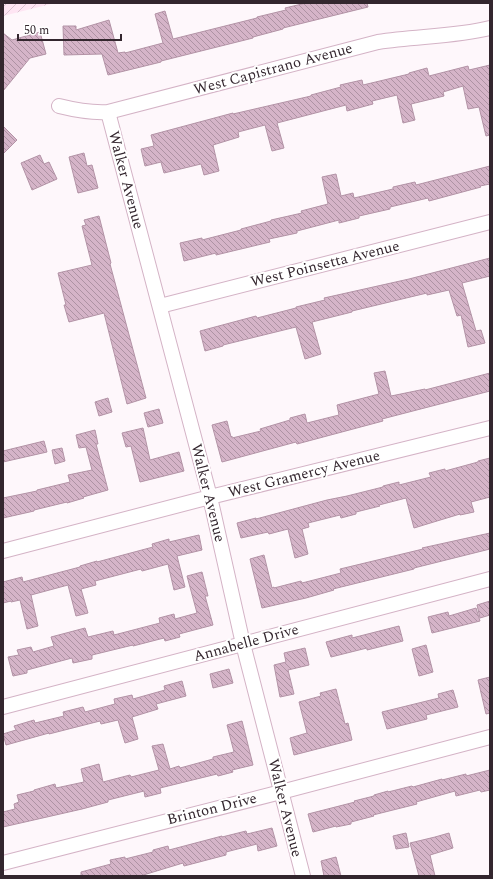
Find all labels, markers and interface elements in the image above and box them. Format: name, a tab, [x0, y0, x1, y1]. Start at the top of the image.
scale bar	[18, 16, 121, 42]
text: 50 m	[24, 21, 49, 40]
street label: West Capistrano Avenue	[191, 37, 355, 101]
street label: Walker Avenue	[102, 128, 150, 232]
street label: West Poinsetta Avenue	[248, 234, 402, 294]
street label: Walker Avenue	[185, 441, 231, 545]
street label: West Gramercy Avenue	[226, 444, 382, 504]
street label: Annabelle Drive	[191, 618, 301, 668]
street label: Walker Avenue	[262, 756, 308, 860]
street label: Brinton Drive	[165, 787, 259, 831]

